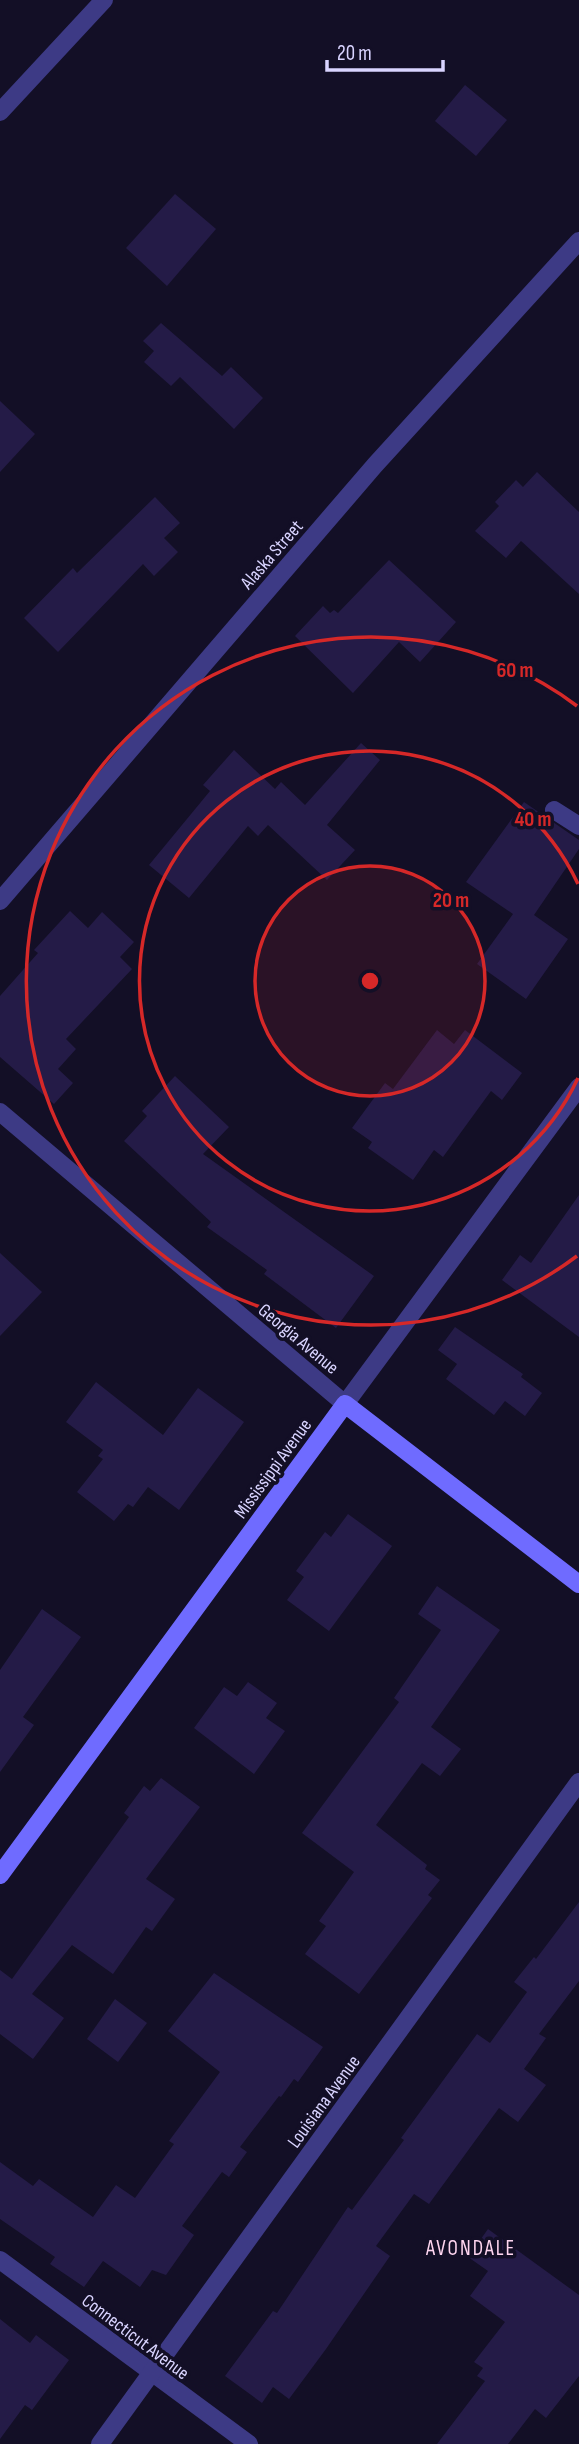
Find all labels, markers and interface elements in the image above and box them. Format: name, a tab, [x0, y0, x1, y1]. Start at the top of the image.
scale bar	[327, 28, 442, 72]
text: 20 m	[337, 41, 372, 66]
street label: Alaska Street	[235, 516, 308, 595]
text: 60 m	[496, 658, 534, 683]
text: 40 m	[515, 807, 551, 832]
text: 20 m	[433, 888, 469, 913]
centre of rings	[358, 969, 382, 993]
street label: Georgia Avenue	[253, 1299, 343, 1379]
street label: Mississippi Avenue	[229, 1415, 317, 1523]
street label: Louisiana Avenue	[283, 2051, 365, 2153]
district label: AVONDALE	[425, 2236, 516, 2261]
street label: Connecticut Avenue	[77, 2289, 193, 2385]

